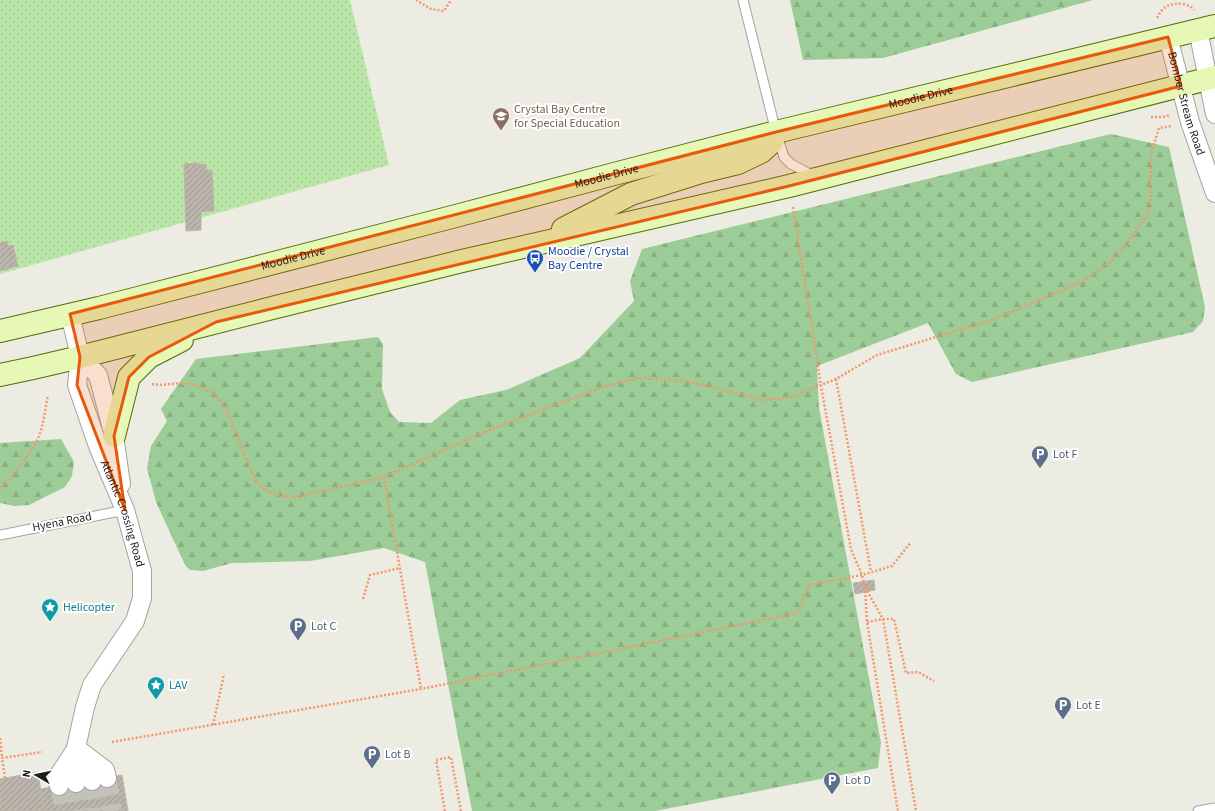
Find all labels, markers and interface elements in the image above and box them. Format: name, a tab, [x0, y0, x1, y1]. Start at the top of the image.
street label: Bomber Stream Road	[1164, 50, 1210, 158]
street label: Moodie Drive	[887, 81, 955, 113]
place label: Crystal Bay Centre for Special Education	[514, 101, 620, 132]
school or university icon: Crystal Bay Centre for Special Education	[491, 106, 511, 131]
street label: Moodie Drive	[573, 159, 640, 193]
street label: Moodie Drive	[259, 242, 327, 274]
place label: Moodie / Crystal Bay Centre	[548, 243, 629, 274]
bus stop icon: Moodie / Crystal Bay Centre	[525, 248, 545, 273]
parking icon: Lot F	[1030, 444, 1050, 469]
place label: Lot F	[1053, 446, 1077, 463]
street label: Atlantic Crossing Road	[96, 457, 149, 569]
street label: Hyena Road	[31, 508, 93, 536]
place icon: Helicopter	[40, 597, 60, 622]
place label: Helicopter	[63, 599, 116, 616]
parking icon: Lot C	[288, 616, 308, 641]
place label: Lot C	[311, 618, 336, 635]
place icon: LAV	[146, 675, 166, 700]
place label: LAV	[169, 677, 188, 694]
parking icon: Lot E	[1053, 695, 1073, 720]
place label: Lot E	[1076, 697, 1101, 714]
parking icon: Lot B	[362, 744, 382, 769]
place label: Lot B	[385, 746, 411, 763]
north arrow	[16, 755, 56, 795]
text: N	[19, 769, 35, 778]
parking icon: Lot D	[822, 770, 842, 795]
place label: Lot D	[845, 772, 871, 789]

